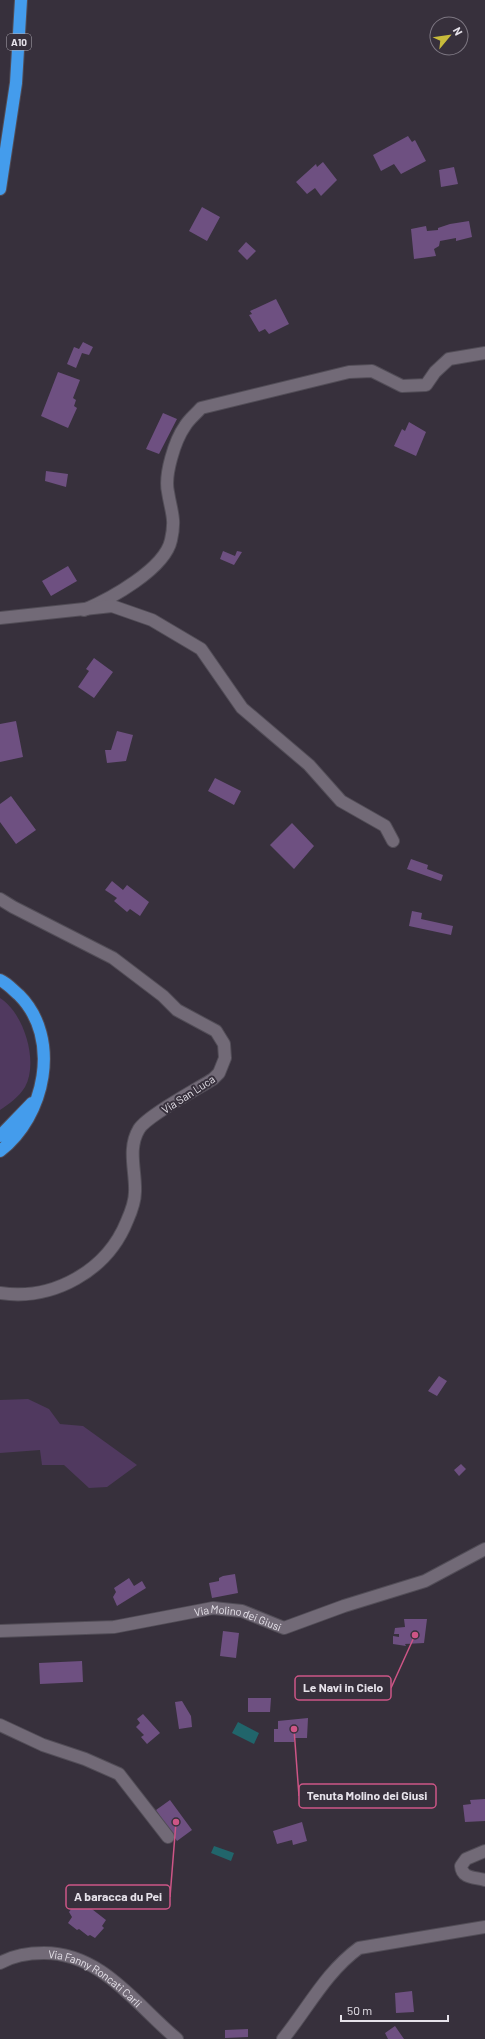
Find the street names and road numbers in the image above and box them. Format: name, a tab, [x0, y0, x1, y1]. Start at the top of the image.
road number: A10	[7, 34, 31, 50]
street label: Via San Luca	[159, 1072, 217, 1116]
street label: Via Molino dei Giusi	[193, 1601, 284, 1633]
street label: Via Fanny Roncati Carli	[48, 1947, 145, 2010]

